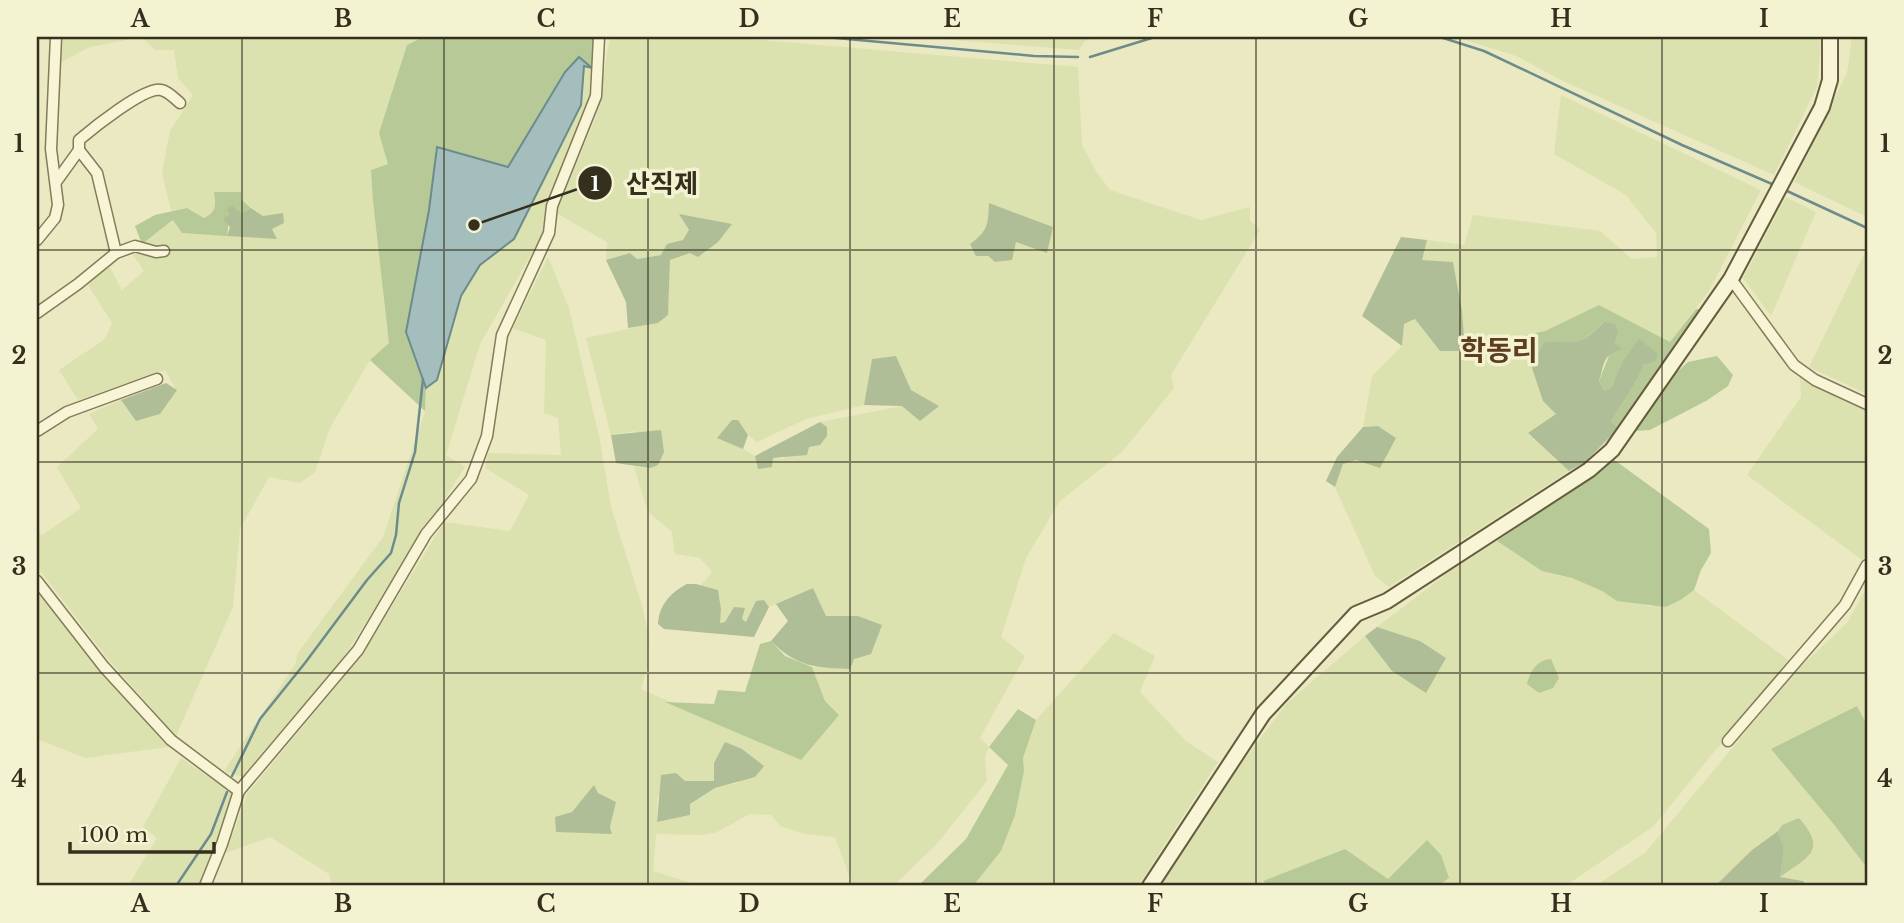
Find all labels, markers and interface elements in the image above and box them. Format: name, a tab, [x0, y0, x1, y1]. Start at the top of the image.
text: A	[130, 5, 151, 33]
text: B	[334, 5, 352, 33]
text: C	[537, 5, 555, 33]
text: D	[738, 5, 760, 33]
text: E	[943, 5, 961, 33]
text: F	[1147, 5, 1163, 33]
text: G	[1348, 5, 1368, 33]
text: H	[1550, 5, 1572, 33]
text: I	[1759, 5, 1769, 33]
text: 1	[14, 130, 24, 158]
text: 1	[1880, 130, 1890, 158]
callout: 산직제	[577, 160, 712, 207]
text: 산직제	[626, 168, 698, 200]
text: 1	[590, 171, 600, 197]
district label: 학동리	[1460, 333, 1538, 368]
text: 2	[12, 342, 26, 370]
text: 2	[1878, 342, 1892, 370]
text: 3	[12, 553, 26, 581]
text: 3	[1878, 553, 1892, 581]
text: 4	[11, 765, 27, 793]
text: 4	[1877, 765, 1893, 793]
scale bar	[70, 811, 214, 855]
text: 100 m	[80, 822, 148, 848]
text: A	[130, 890, 151, 918]
text: B	[334, 890, 352, 918]
text: C	[537, 890, 555, 918]
text: D	[738, 890, 760, 918]
text: E	[943, 890, 961, 918]
text: F	[1147, 890, 1163, 918]
text: G	[1348, 890, 1368, 918]
text: H	[1550, 890, 1572, 918]
text: I	[1759, 890, 1769, 918]

